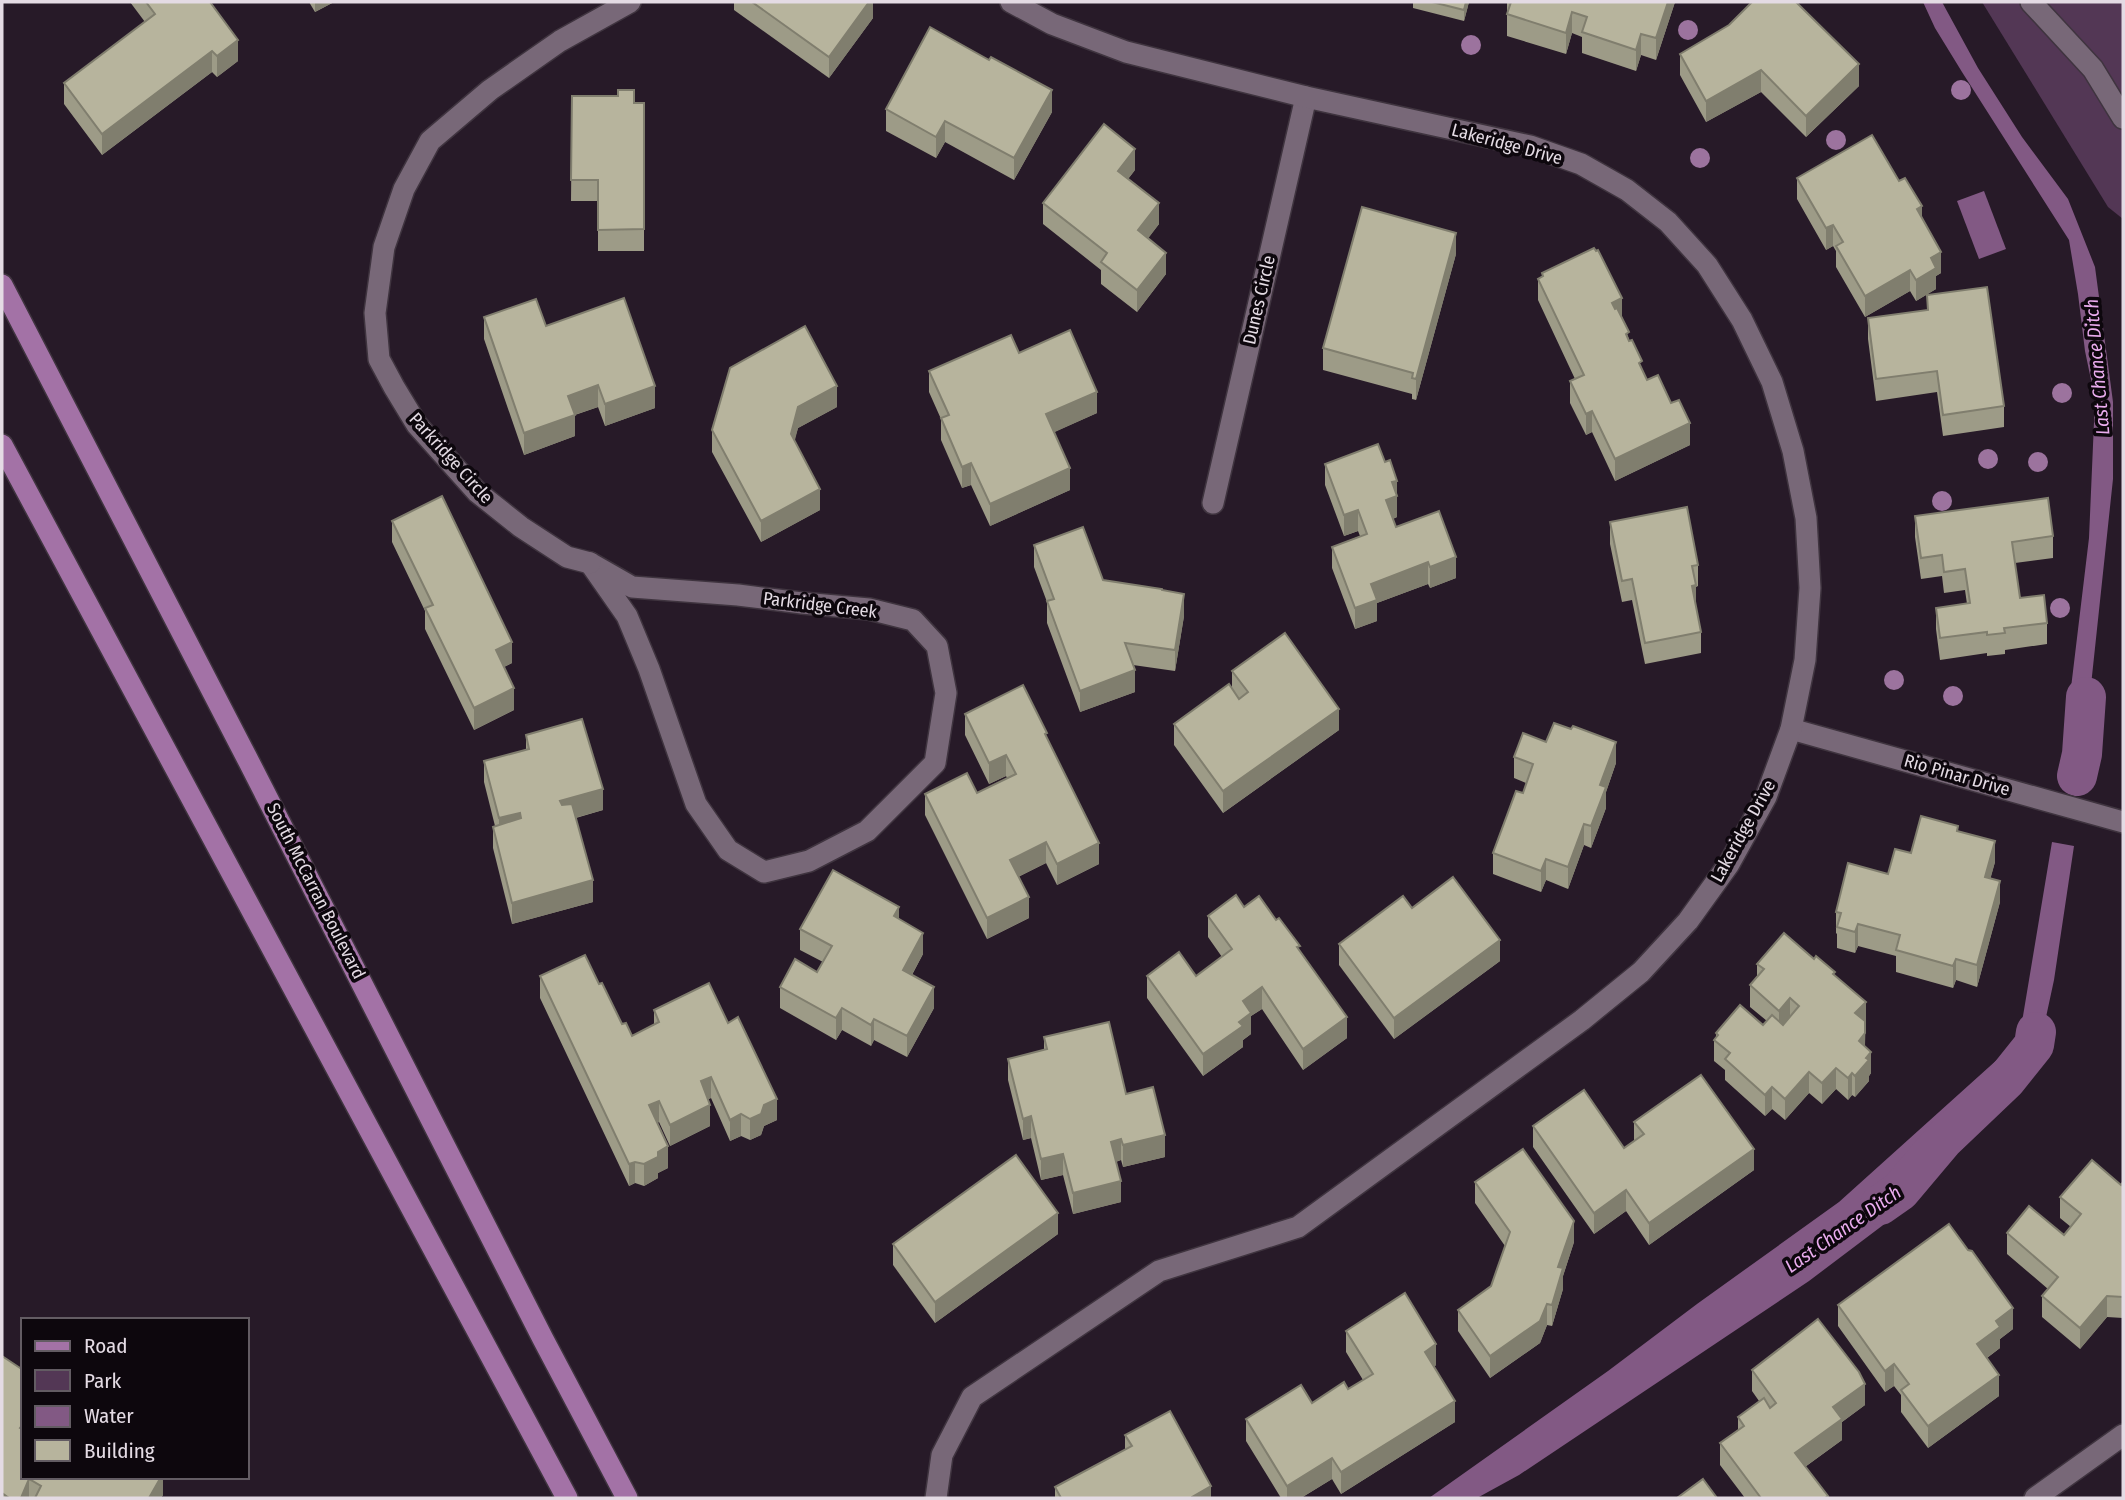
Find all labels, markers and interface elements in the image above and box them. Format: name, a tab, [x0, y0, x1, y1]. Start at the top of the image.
street label: Lakeridge Drive	[1449, 119, 1565, 169]
street label: Dunes Circle	[1238, 253, 1280, 347]
water label: Last Chance Ditch	[2080, 298, 2114, 436]
street label: Parkridge Circle	[405, 408, 498, 508]
street label: Parkridge Creek	[762, 587, 879, 623]
street label: Rio Pinar Drive	[1902, 749, 2012, 801]
street label: Lakeridge Drive	[1706, 776, 1780, 886]
street label: South McCarran Boulevard	[262, 799, 370, 983]
water label: Last Chance Ditch	[1781, 1180, 1905, 1278]
legend	[21, 1318, 248, 1479]
text: Road	[84, 1333, 128, 1359]
text: Park	[84, 1368, 122, 1394]
text: Water	[84, 1403, 134, 1429]
text: Building	[84, 1438, 155, 1464]

